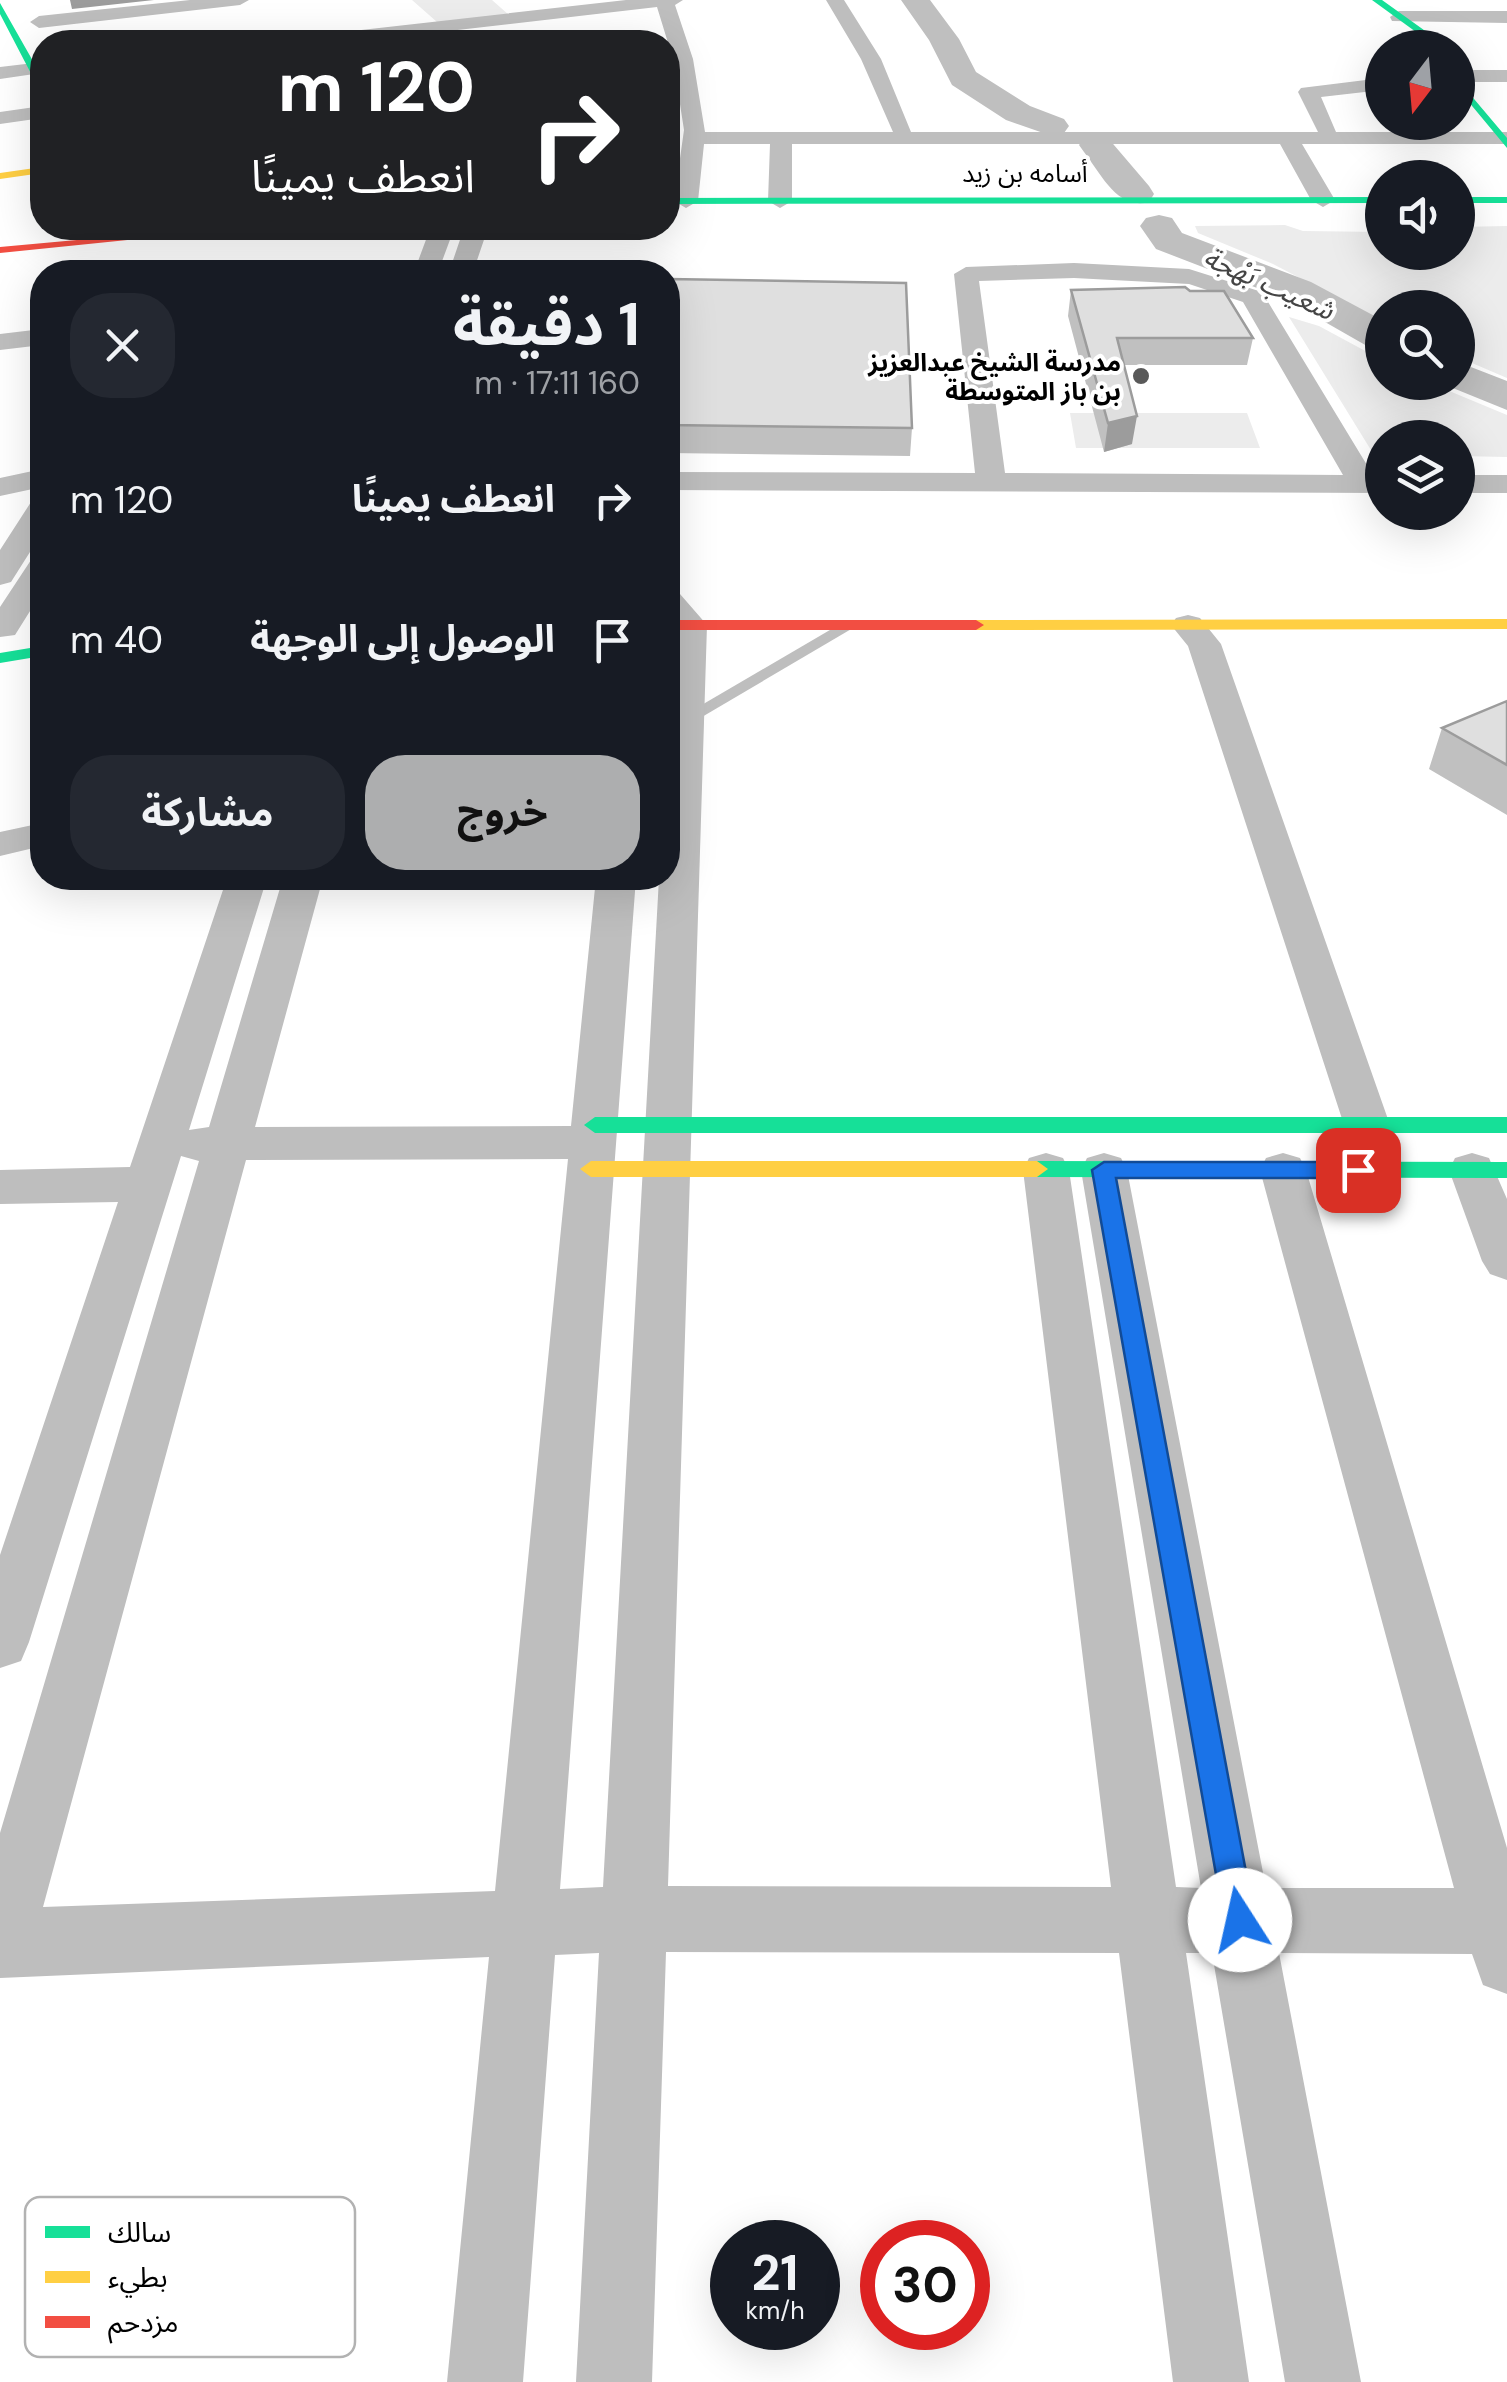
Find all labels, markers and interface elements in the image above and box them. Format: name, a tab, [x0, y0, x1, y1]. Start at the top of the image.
north arrow	[1365, 30, 1475, 140]
map controls	[1365, 30, 1475, 530]
text: 120 m	[278, 42, 475, 133]
icon: right	[510, 70, 640, 200]
text: انعطف يمينًا	[251, 147, 475, 206]
street label: أسامه بن زيد	[962, 157, 1088, 190]
button: sound	[1365, 160, 1475, 270]
water label: شعيب بَهْجة	[1198, 238, 1341, 329]
text: 1 دقيقة	[453, 285, 640, 364]
button: search	[1365, 290, 1475, 400]
button: close	[70, 293, 175, 398]
place label: مدرسة الشيخ عبدالعزيز بن باز المتوسطة	[867, 346, 1121, 408]
text: 160 m · 17:11	[474, 362, 640, 404]
marker: مدرسة الشيخ عبدالعزيز بن باز المتوسطة	[1130, 365, 1152, 387]
button: layers	[1365, 420, 1475, 530]
icon: right	[585, 473, 640, 528]
text: انعطف يمينًا	[352, 474, 555, 524]
text: 120 m	[70, 475, 173, 525]
icon: arrive	[585, 613, 640, 668]
text: الوصول إلى الوجهة	[250, 614, 555, 664]
text: 40 m	[70, 615, 163, 665]
button: مشاركة	[70, 755, 345, 870]
button: خروج	[365, 755, 640, 870]
pin	[1316, 1128, 1401, 1213]
icon: arrive	[1331, 1143, 1386, 1198]
position arrow	[1188, 1868, 1292, 1972]
legend	[25, 2197, 355, 2357]
text: سالك	[108, 2214, 171, 2251]
speed limit sign: 30	[860, 2220, 990, 2350]
text: 21	[751, 2240, 799, 2306]
text: بطيء	[108, 2259, 168, 2298]
text: km/h	[745, 2294, 805, 2327]
text: مزدحم	[108, 2304, 179, 2344]

